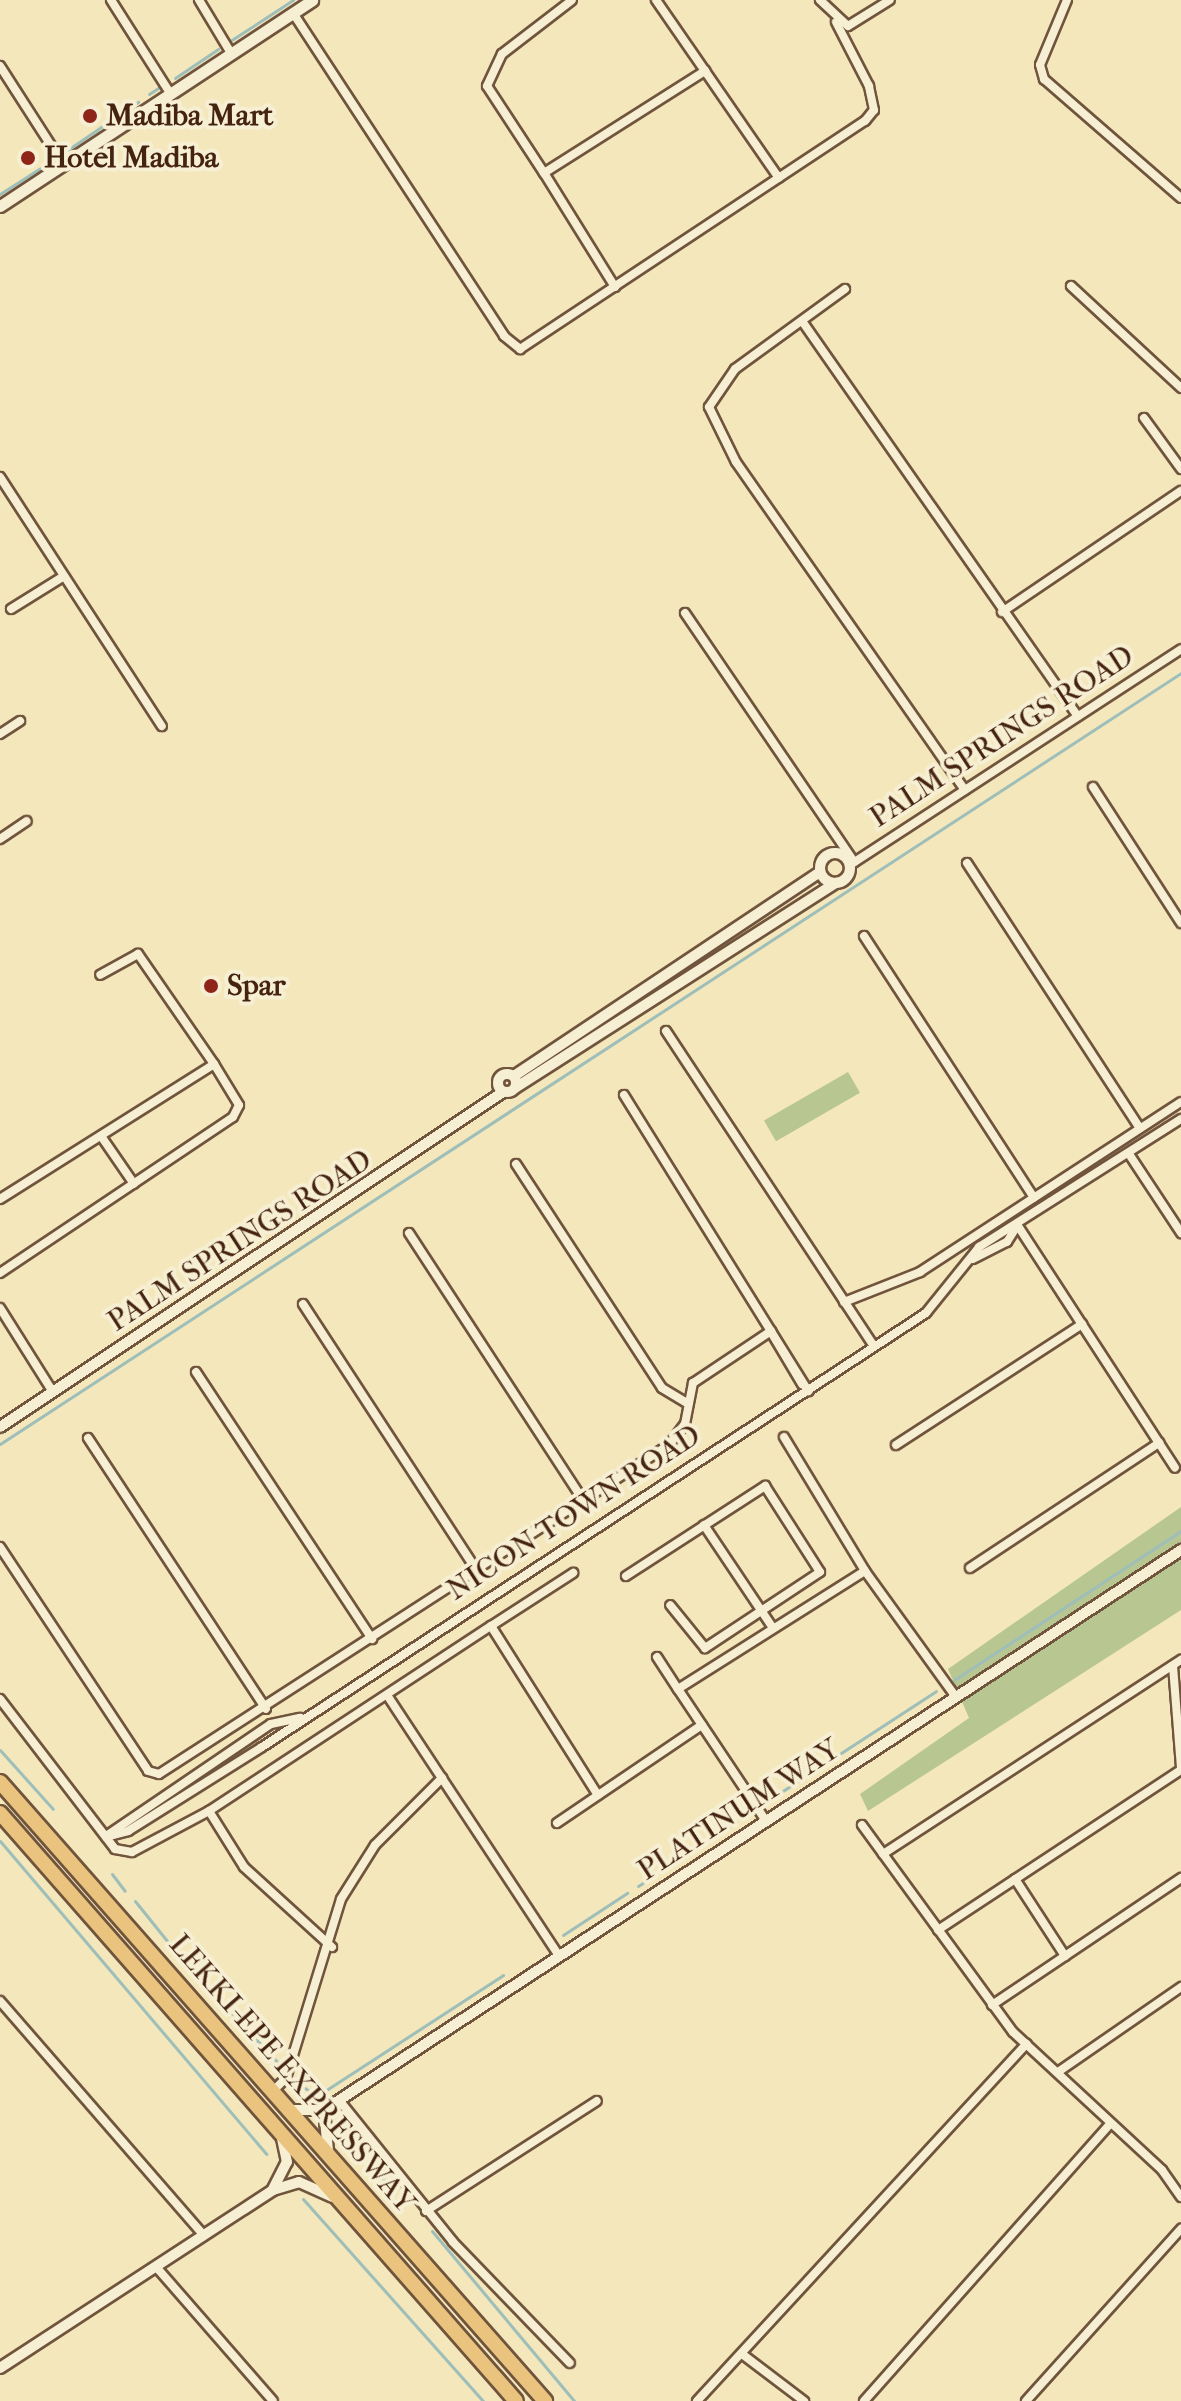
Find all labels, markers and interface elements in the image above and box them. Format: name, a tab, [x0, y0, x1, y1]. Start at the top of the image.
place label: Madiba Mart	[106, 98, 273, 134]
marker: Madiba Mart	[81, 107, 99, 125]
place label: Hotel Madiba	[44, 140, 218, 176]
marker: Hotel Madiba	[19, 149, 37, 167]
street label: PALM SPRINGS ROAD	[863, 638, 1141, 836]
place label: Spar	[227, 968, 285, 1004]
marker: Spar	[202, 977, 220, 995]
street label: PALM SPRINGS ROAD	[101, 1142, 379, 1340]
street label: NICON TOWN ROAD	[440, 1418, 708, 1608]
street label: PLATINUM WAY	[631, 1731, 847, 1889]
street label: LEKKI-EPE EXPRESSWAY	[161, 1927, 423, 2221]

